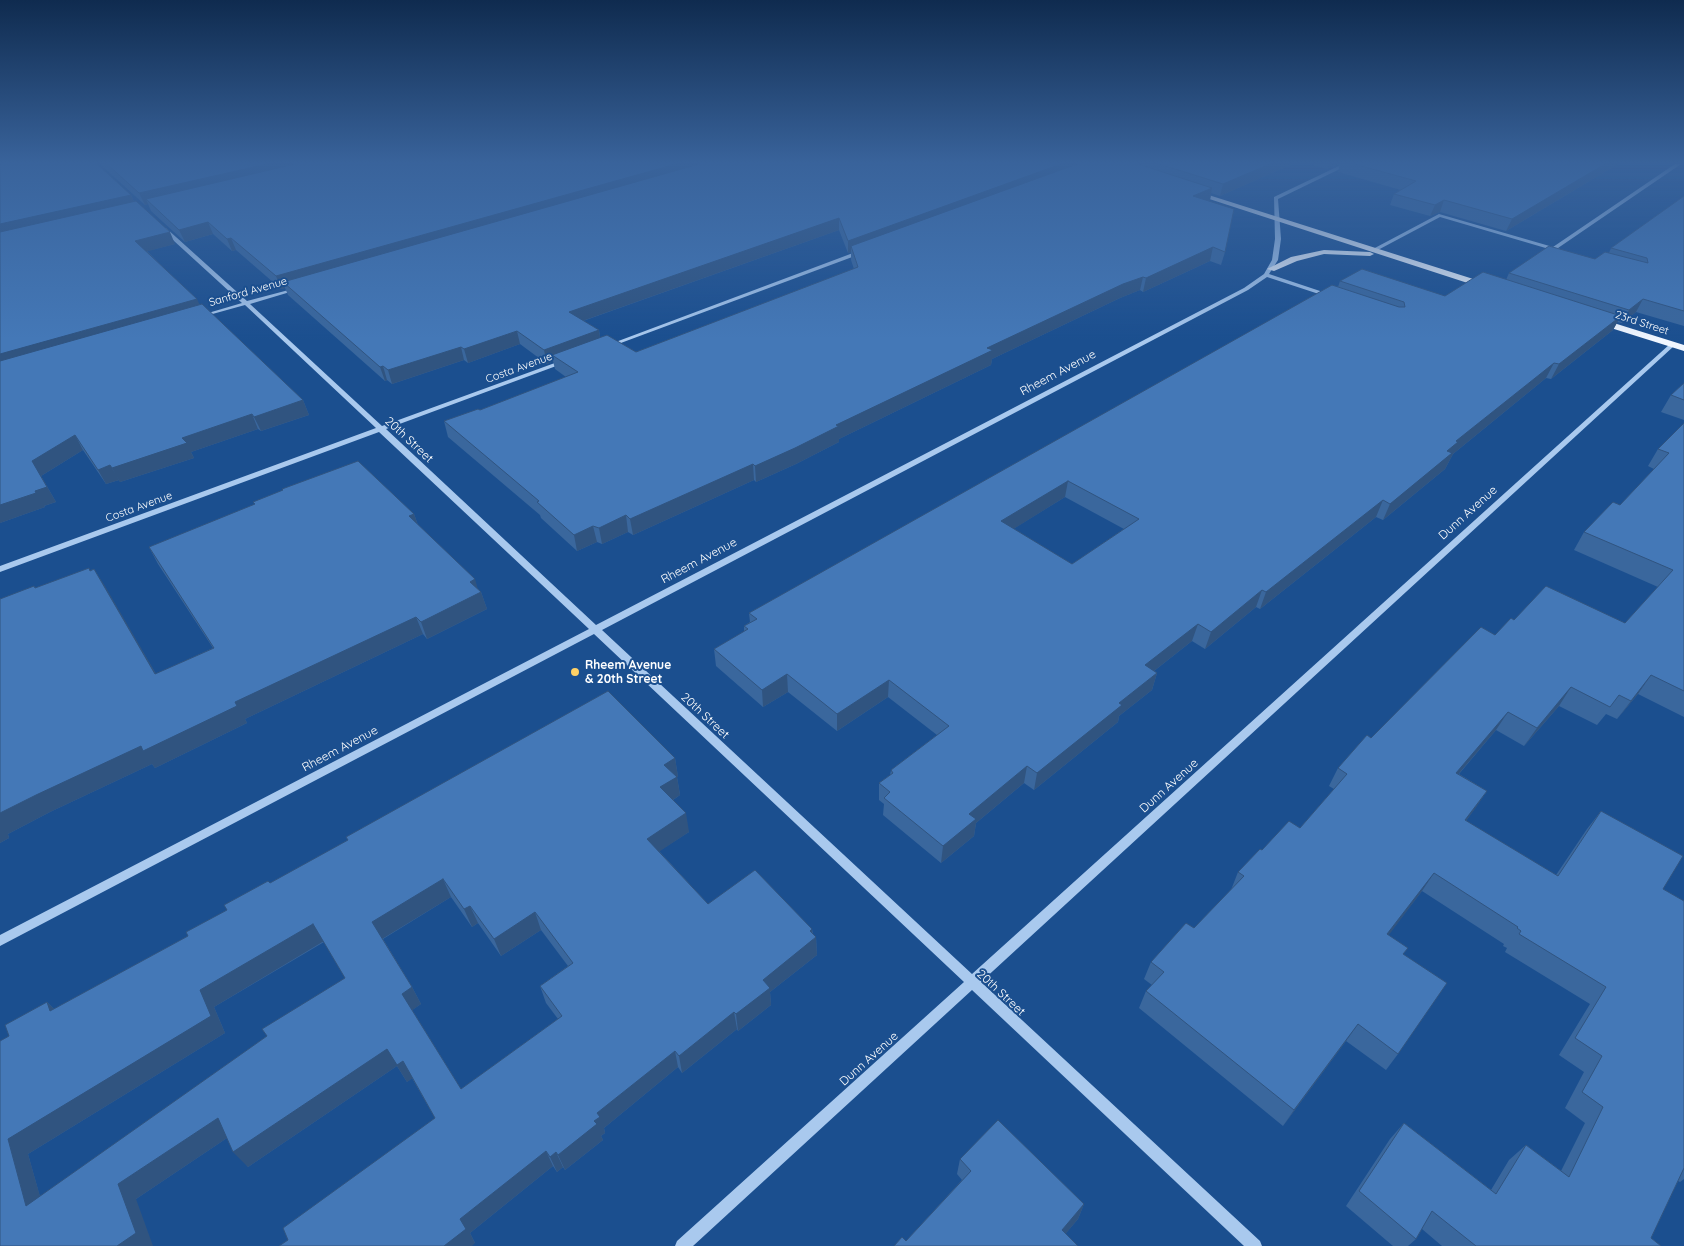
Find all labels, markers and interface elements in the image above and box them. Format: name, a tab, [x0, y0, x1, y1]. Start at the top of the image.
street label: Sanford Avenue	[207, 275, 289, 309]
street label: 23rd Street	[1614, 308, 1670, 338]
street label: Rheem Avenue	[1018, 347, 1098, 399]
street label: Costa Avenue	[484, 350, 554, 386]
street label: 20th Street	[382, 414, 436, 466]
street label: Dunn Avenue	[1436, 483, 1500, 543]
street label: Costa Avenue	[104, 489, 174, 525]
street label: Rheem Avenue	[659, 535, 739, 587]
place label: Rheem Avenue & 20th Street	[585, 658, 671, 686]
marker: Rheem Avenue & 20th Street	[569, 666, 581, 678]
street label: 20th Street	[678, 690, 732, 742]
street label: Rheem Avenue	[300, 723, 380, 775]
street label: Dunn Avenue	[1137, 756, 1201, 816]
street label: 20th Street	[974, 967, 1028, 1019]
street label: Dunn Avenue	[837, 1029, 901, 1089]

